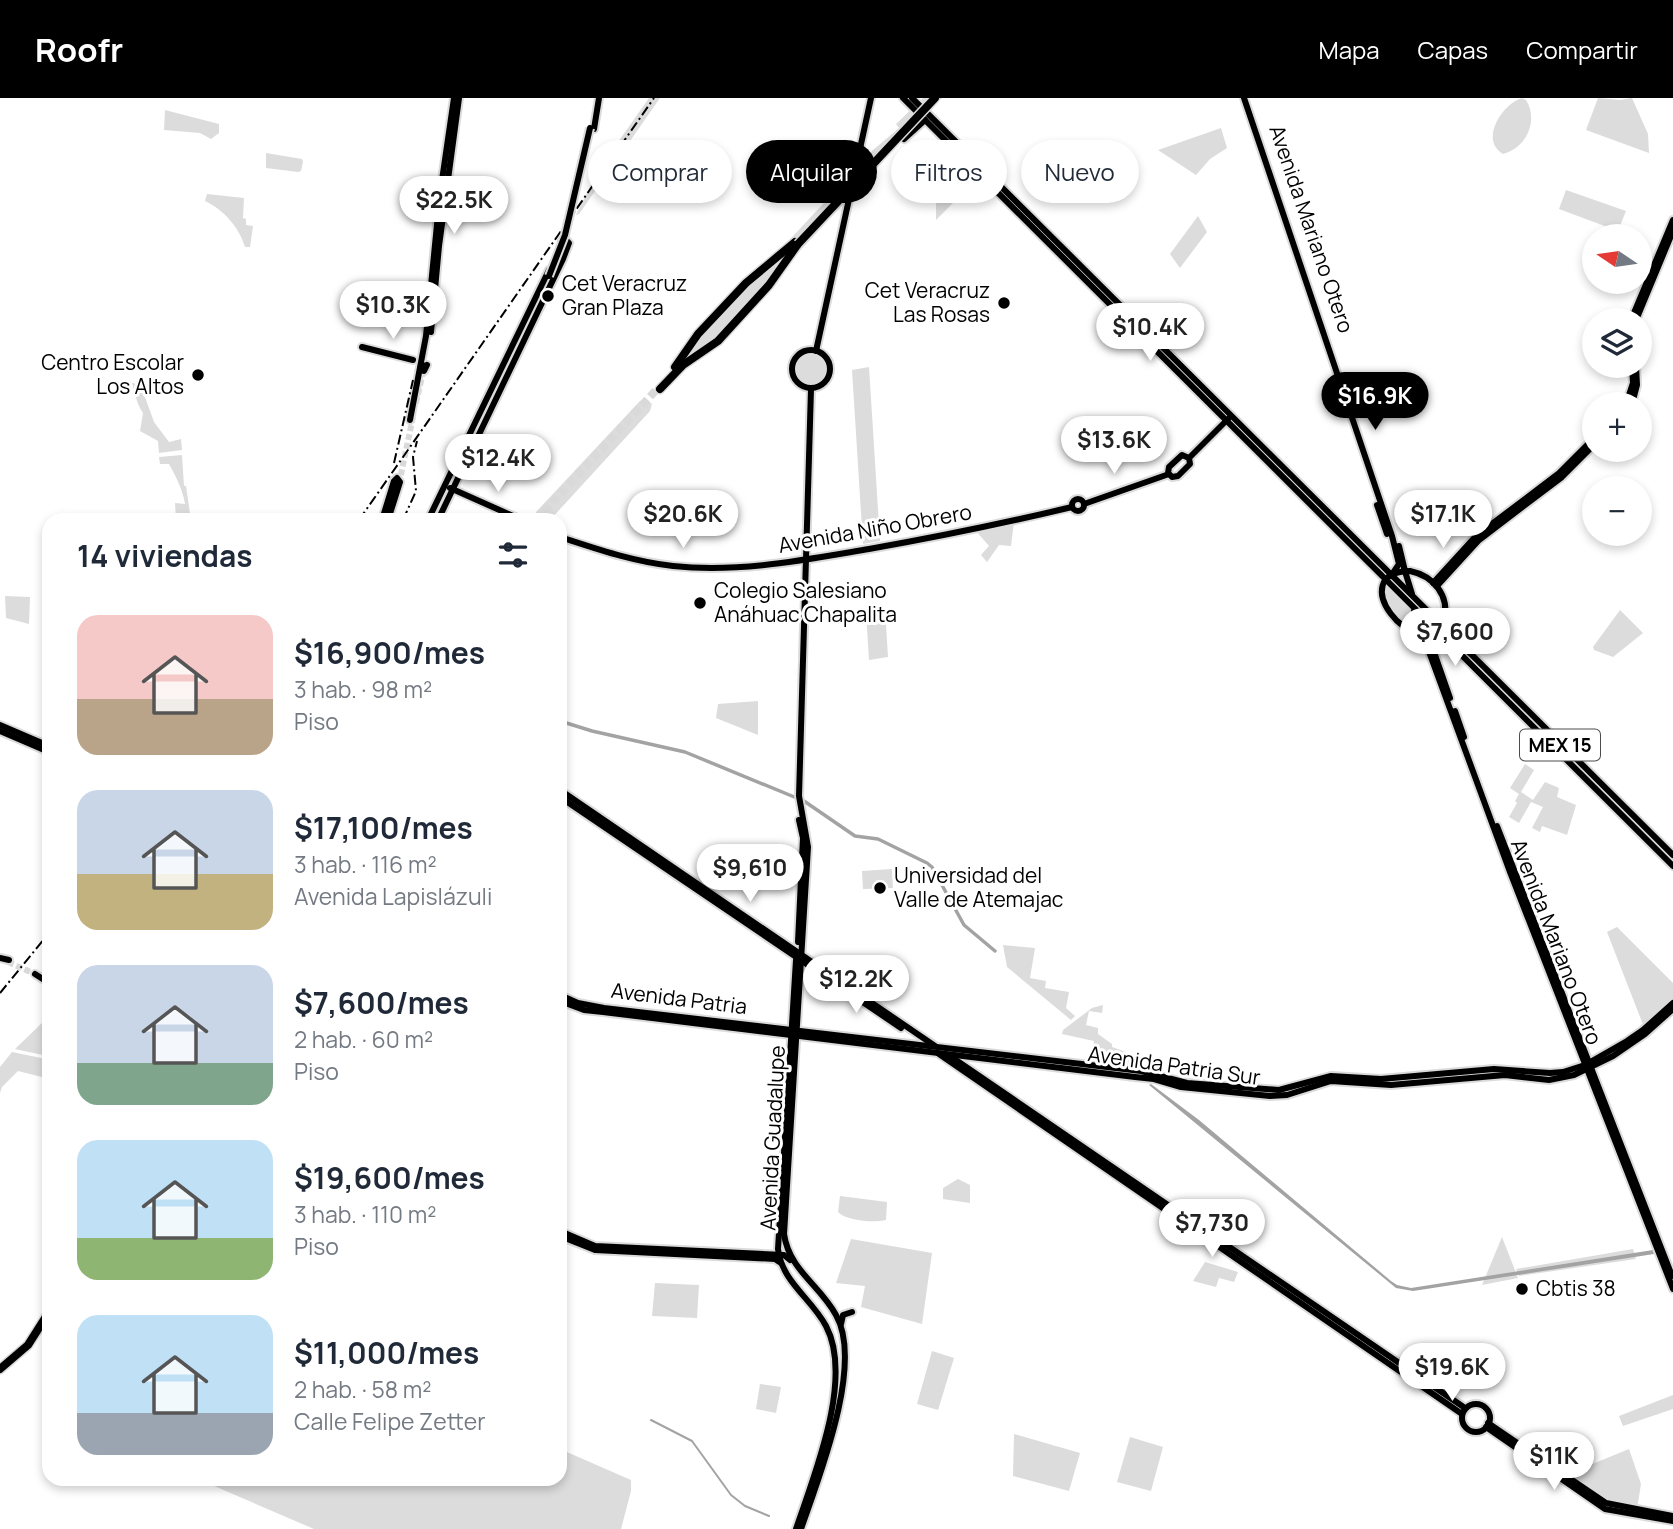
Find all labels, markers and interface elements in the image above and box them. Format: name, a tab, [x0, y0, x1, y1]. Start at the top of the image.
text: Roofr	[35, 27, 123, 72]
text: Mapa	[1319, 33, 1380, 66]
text: Capas	[1418, 33, 1488, 66]
text: Compartir	[1526, 33, 1638, 66]
street label: Avenida Mariano Otero	[1263, 121, 1361, 336]
chip: Comprar	[588, 140, 732, 203]
chip: Alquilar	[746, 140, 877, 203]
chip: Filtros	[891, 140, 1007, 203]
chip: Nuevo	[1021, 140, 1139, 203]
pin: $22.5K	[397, 176, 511, 236]
text: $22.5K	[415, 183, 493, 215]
north arrow	[1582, 224, 1652, 294]
map controls	[1582, 224, 1652, 546]
place label: Cet Veracruz Gran Plaza	[562, 269, 687, 321]
place label: Cet Veracruz Las Rosas	[865, 276, 990, 328]
pin: $10.3K	[336, 282, 450, 341]
text: $10.3K	[356, 288, 430, 320]
marker: Cet Veracruz Gran Plaza	[540, 288, 556, 304]
marker: Cet Veracruz Las Rosas	[996, 295, 1012, 311]
pin: $10.4K	[1093, 303, 1207, 363]
button: layers	[1582, 308, 1652, 378]
text: $10.4K	[1112, 310, 1188, 342]
place label: Centro Escolar Los Altos	[41, 348, 184, 400]
marker: Centro Escolar Los Altos	[190, 367, 206, 383]
pin: $16.9K	[1318, 372, 1432, 432]
text: $16.9K	[1338, 379, 1412, 411]
button: +	[1582, 392, 1652, 462]
pin: $13.6K	[1057, 416, 1171, 476]
text: $13.6K	[1077, 423, 1151, 455]
pin: $12.4K	[441, 434, 555, 494]
text: $12.4K	[461, 441, 535, 473]
button: −	[1582, 476, 1652, 546]
pin: $20.6K	[626, 490, 740, 550]
pin: $17.1K	[1386, 490, 1500, 550]
text: $20.6K	[643, 497, 723, 529]
street label: Avenida Niño Obrero	[776, 497, 974, 559]
text: $17.1K	[1410, 497, 1476, 529]
text: 14 viviendas	[77, 535, 253, 576]
icon: filters	[494, 536, 532, 574]
place label: Colegio Salesiano Anáhuac Chapalita	[714, 576, 897, 628]
marker: Colegio Salesiano Anáhuac Chapalita	[692, 595, 708, 611]
pin: $7,600	[1398, 608, 1512, 668]
text: $7,600	[1416, 615, 1494, 647]
text: $16,900/mes	[294, 632, 485, 673]
icon: home	[133, 643, 217, 727]
text: 3 hab. · 98 m²	[294, 673, 432, 705]
text: Piso	[294, 705, 339, 737]
road number: MEX 15	[1520, 730, 1600, 760]
text: $17,100/mes	[294, 807, 473, 848]
icon: home	[133, 818, 217, 902]
street label: Avenida Mariano Otero	[1505, 835, 1609, 1048]
pin: $9,610	[693, 844, 807, 904]
text: 3 hab. · 116 m²	[294, 848, 437, 880]
text: $9,610	[713, 851, 787, 883]
place label: Universidad del Valle de Atemajac	[894, 861, 1063, 913]
text: Avenida Lapislázuli	[294, 880, 492, 912]
marker: Universidad del Valle de Atemajac	[872, 880, 888, 896]
pin: $12.2K	[799, 956, 913, 1015]
text: $12.2K	[819, 962, 893, 994]
street label: Avenida Patria	[610, 976, 749, 1020]
text: $7,600/mes	[294, 982, 469, 1023]
icon: home	[133, 993, 217, 1077]
text: 2 hab. · 60 m²	[294, 1023, 433, 1055]
street label: Avenida Patria Sur	[1086, 1039, 1263, 1091]
street label: Avenida Guadalupe	[753, 1045, 791, 1231]
text: Piso	[294, 1055, 339, 1087]
text: $19,600/mes	[294, 1157, 485, 1198]
icon: home	[133, 1168, 217, 1252]
text: 3 hab. · 110 m²	[294, 1198, 436, 1230]
pin: $7,730	[1155, 1200, 1269, 1259]
text: $7,730	[1175, 1206, 1249, 1238]
text: Piso	[294, 1230, 339, 1262]
place label: Cbtis 38	[1536, 1274, 1616, 1302]
marker: Cbtis 38	[1514, 1281, 1530, 1297]
text: $11,000/mes	[294, 1332, 479, 1373]
icon: home	[133, 1343, 217, 1427]
pin: $19.6K	[1395, 1344, 1509, 1403]
text: $19.6K	[1415, 1350, 1489, 1382]
text: 2 hab. · 58 m²	[294, 1373, 431, 1405]
text: Calle Felipe Zetter	[294, 1405, 485, 1437]
pin: $11K	[1513, 1432, 1595, 1492]
text: $11K	[1529, 1439, 1579, 1471]

